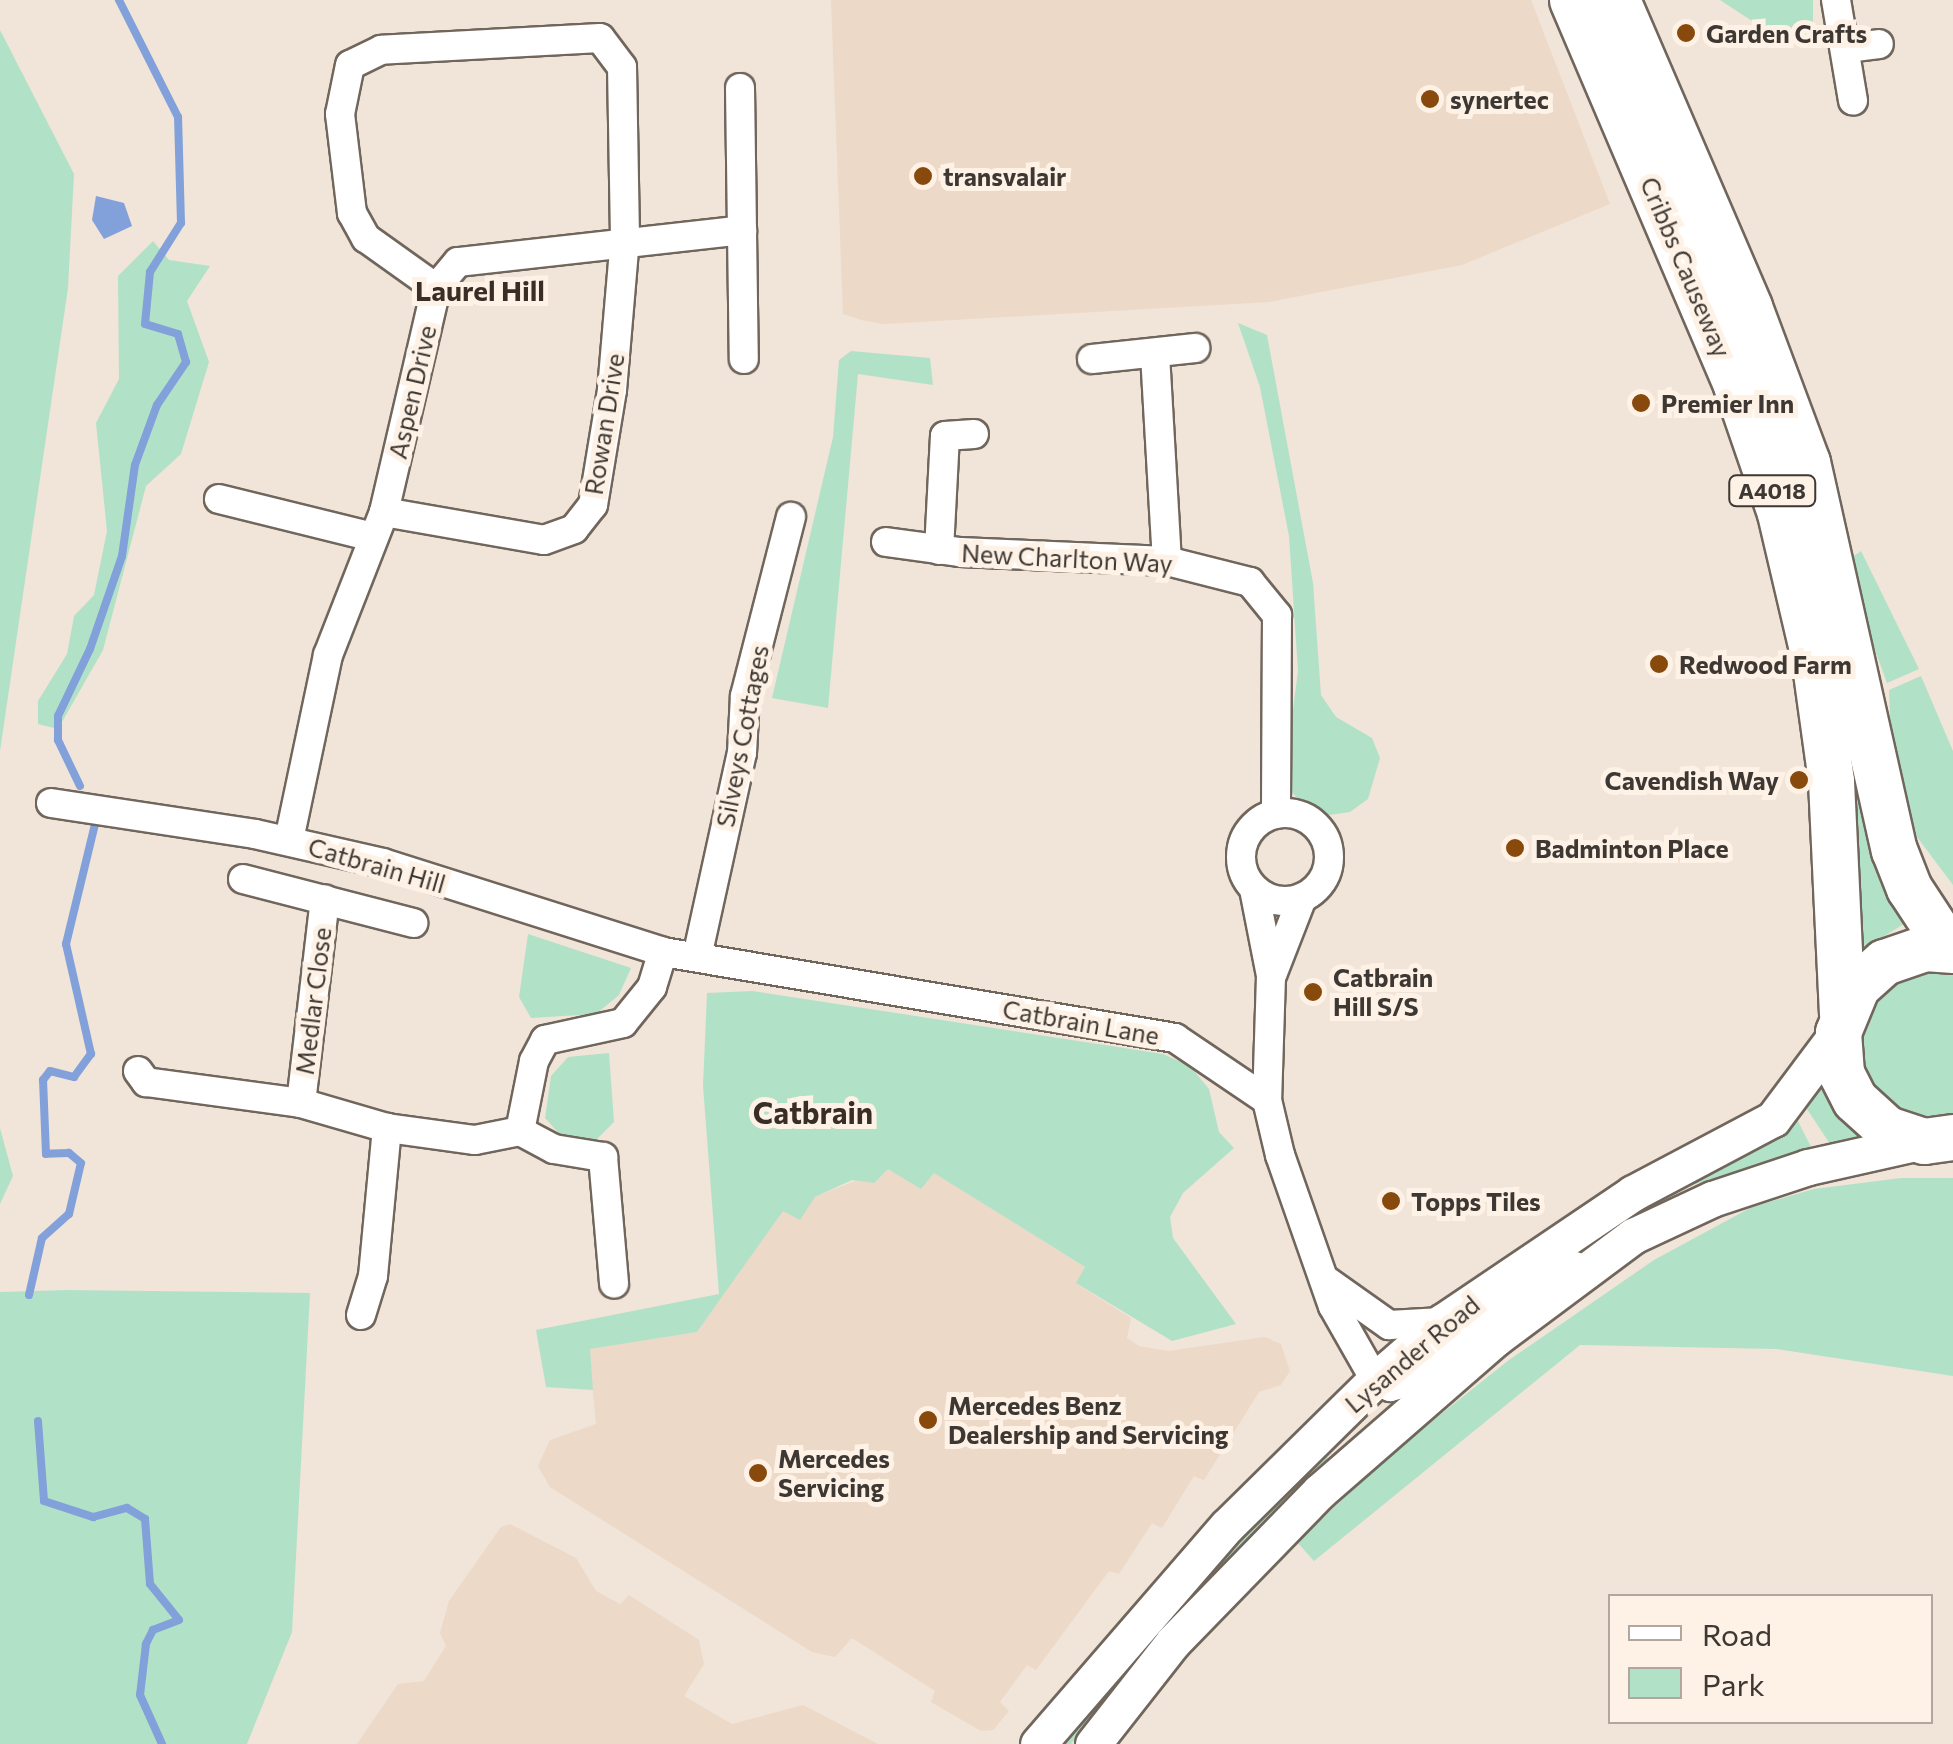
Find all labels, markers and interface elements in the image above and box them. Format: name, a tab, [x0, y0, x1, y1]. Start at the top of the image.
place label: Garden Crafts	[1706, 18, 1867, 48]
marker: Garden Crafts	[1675, 22, 1697, 44]
place label: synertec	[1450, 84, 1549, 114]
marker: synertec	[1419, 88, 1441, 110]
place label: transvalair	[943, 161, 1066, 191]
marker: transvalair	[912, 165, 934, 187]
street label: Cribbs Causeway	[1635, 172, 1737, 362]
district label: Laurel Hill	[415, 273, 545, 307]
street label: Aspen Drive	[382, 322, 442, 462]
street label: Rowan Drive	[578, 351, 630, 497]
place label: Premier Inn	[1661, 388, 1794, 418]
marker: Premier Inn	[1630, 392, 1652, 414]
road number: A4018	[1727, 474, 1817, 508]
street label: New Charlton Way	[961, 537, 1173, 579]
street label: Silveys Cottages	[710, 642, 774, 830]
place label: Redwood Farm	[1679, 649, 1852, 679]
marker: Redwood Farm	[1648, 653, 1670, 675]
place label: Cavendish Way	[1605, 765, 1779, 795]
marker: Cavendish Way	[1788, 769, 1810, 791]
street label: Catbrain Hill	[305, 831, 449, 899]
place label: Badminton Place	[1535, 833, 1729, 863]
marker: Badminton Place	[1504, 837, 1526, 859]
street label: Medlar Close	[289, 926, 337, 1076]
place label: Catbrain Hill S/S	[1333, 963, 1433, 1022]
marker: Catbrain Hill S/S	[1302, 981, 1324, 1003]
street label: Catbrain Lane	[1000, 993, 1162, 1051]
district label: Catbrain	[753, 1094, 873, 1130]
place label: Topps Tiles	[1411, 1186, 1541, 1216]
marker: Topps Tiles	[1380, 1190, 1402, 1212]
street label: Lysander Road	[1339, 1289, 1485, 1419]
place label: Mercedes Benz Dealership and Servicing	[948, 1391, 1229, 1450]
marker: Mercedes Benz Dealership and Servicing	[917, 1409, 939, 1431]
place label: Mercedes Servicing	[778, 1444, 890, 1503]
marker: Mercedes Servicing	[747, 1462, 769, 1484]
legend	[1608, 1594, 1933, 1724]
text: Road	[1702, 1615, 1772, 1652]
text: Park	[1702, 1665, 1765, 1702]

